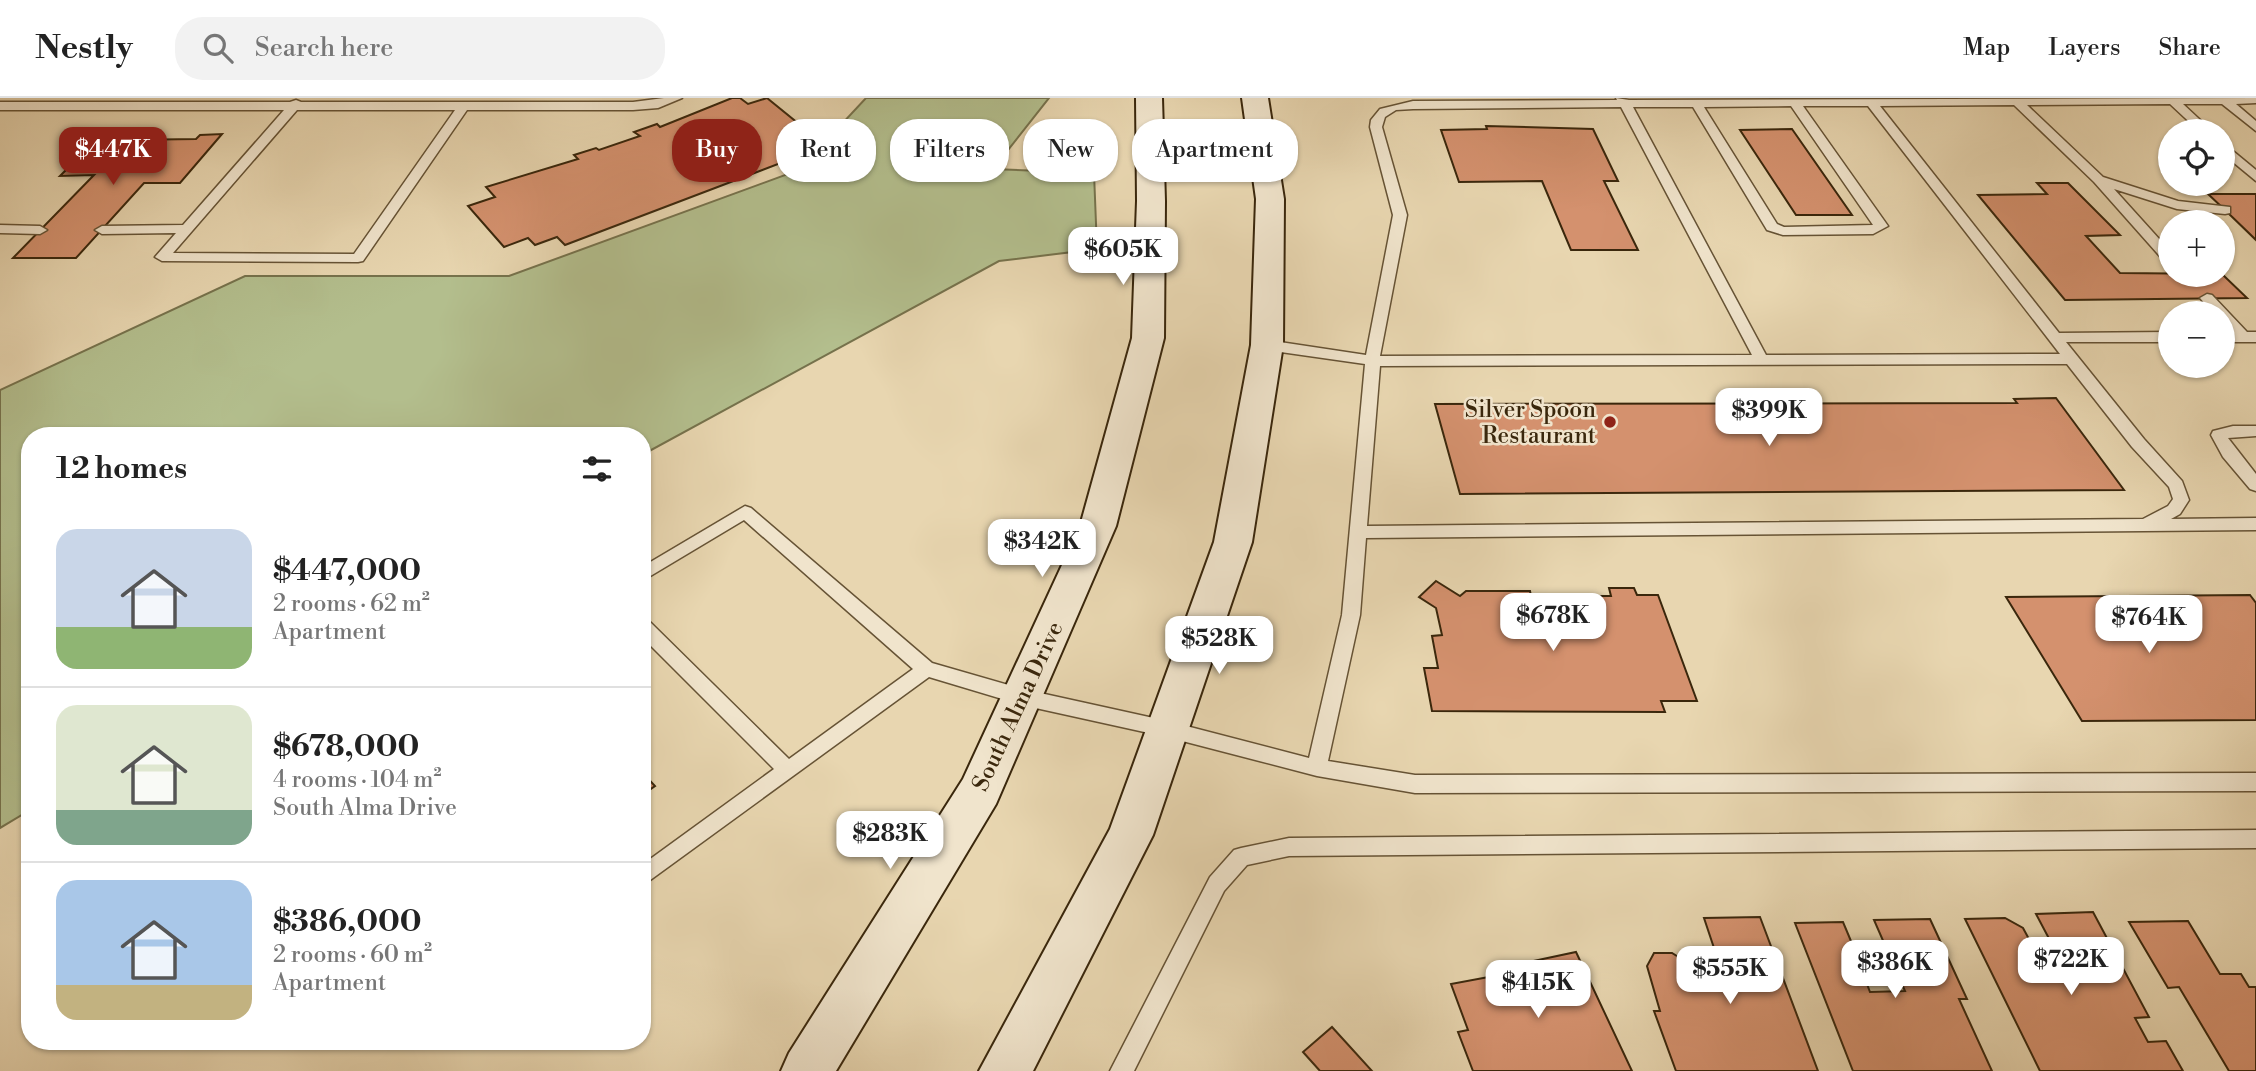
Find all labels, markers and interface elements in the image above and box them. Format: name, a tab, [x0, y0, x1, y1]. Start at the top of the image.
search box	[175, 17, 665, 80]
text: Nestly	[35, 28, 133, 69]
icon: search	[199, 29, 237, 67]
text: Search here	[255, 32, 393, 64]
text: Map	[1963, 33, 2010, 63]
text: Layers	[2048, 33, 2120, 63]
text: Share	[2158, 33, 2221, 63]
chip: Buy	[672, 119, 762, 182]
chip: Rent	[776, 119, 876, 182]
chip: Filters	[890, 119, 1009, 182]
chip: New	[1023, 119, 1118, 182]
chip: Apartment	[1132, 119, 1298, 182]
map controls	[2158, 119, 2235, 378]
button: locate	[2158, 119, 2235, 196]
pin: $447K	[64, 127, 162, 187]
text: $447K	[75, 136, 151, 164]
button: +	[2158, 210, 2235, 287]
pin: $605K	[1074, 228, 1172, 287]
text: $605K	[1084, 236, 1162, 264]
button: −	[2158, 301, 2235, 378]
pin: $399K	[1720, 388, 1818, 448]
place label: Silver Spoon Restaurant	[1465, 396, 1596, 450]
text: $399K	[1731, 397, 1807, 425]
marker: Silver Spoon Restaurant	[1602, 414, 1618, 430]
text: 12 homes	[56, 450, 187, 488]
icon: filters	[578, 450, 616, 488]
pin: $342K	[993, 519, 1091, 579]
text: $342K	[1004, 528, 1080, 556]
text: $447,000	[273, 552, 421, 590]
icon: home	[112, 557, 196, 641]
text: 2 rooms · 62 m²	[273, 590, 430, 618]
pin: $678K	[1504, 594, 1602, 653]
pin: $764K	[2100, 596, 2198, 655]
text: $678K	[1516, 602, 1590, 630]
text: $764K	[2111, 604, 2187, 632]
pin: $528K	[1170, 616, 1268, 676]
street label: South Alma Drive	[966, 617, 1069, 796]
text: Apartment	[273, 618, 386, 646]
text: $528K	[1181, 625, 1257, 653]
text: $678,000	[273, 728, 419, 766]
icon: home	[112, 733, 196, 817]
text: 4 rooms · 104 m²	[273, 766, 442, 794]
text: South Alma Drive	[273, 794, 457, 822]
pin: $283K	[841, 812, 939, 871]
text: $283K	[852, 820, 928, 848]
text: $386,000	[273, 903, 422, 941]
icon: home	[112, 908, 196, 992]
pin: $722K	[2022, 937, 2120, 997]
pin: $386K	[1846, 940, 1944, 1000]
text: 2 rooms · 60 m²	[273, 941, 432, 969]
pin: $555K	[1681, 946, 1779, 1006]
text: $722K	[2034, 946, 2108, 974]
text: $386K	[1857, 949, 1933, 977]
text: $555K	[1692, 955, 1768, 983]
pin: $415K	[1489, 960, 1587, 1020]
text: Apartment	[273, 969, 386, 997]
text: $415K	[1502, 969, 1574, 997]

